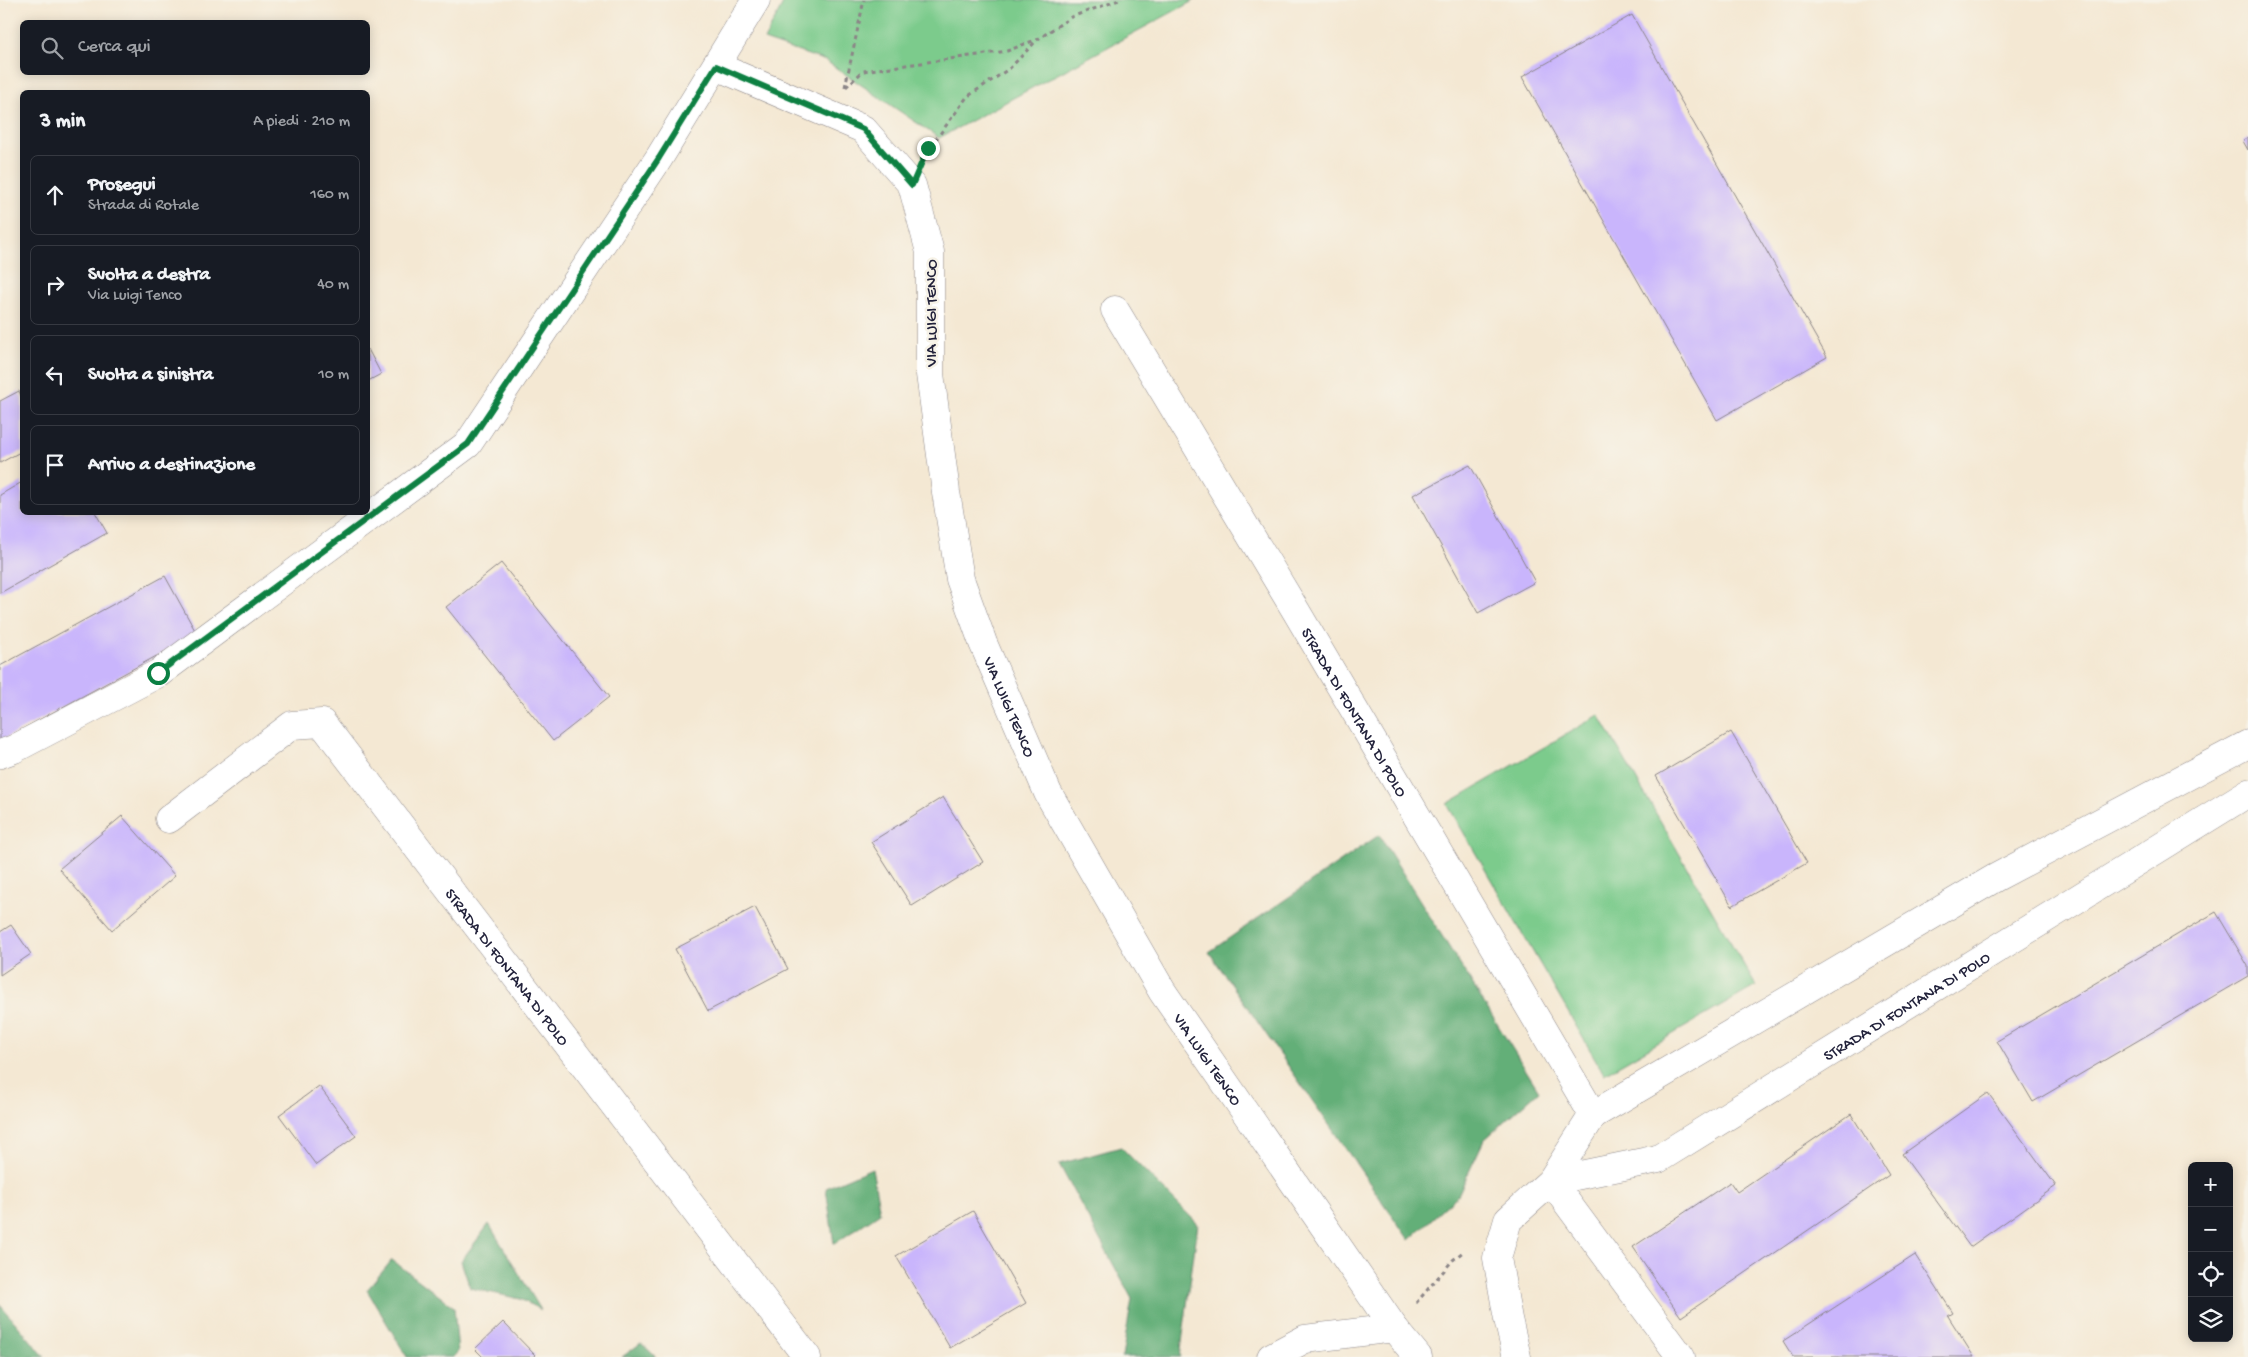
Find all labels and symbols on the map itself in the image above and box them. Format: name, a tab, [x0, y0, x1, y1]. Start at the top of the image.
route end	[917, 137, 940, 160]
street label: VIA LUIGI TENCO	[924, 259, 943, 368]
street label: STRADA DI FONTANA DI POLO	[1295, 626, 1410, 802]
street label: VIA LUIGI TENCO	[977, 654, 1037, 761]
route start	[147, 662, 170, 685]
street label: STRADA DI FONTANA DI POLO	[439, 886, 572, 1051]
street label: STRADA DI FONTANA DI POLO	[1821, 949, 1995, 1067]
street label: VIA LUIGI TENCO	[1167, 1010, 1244, 1111]

